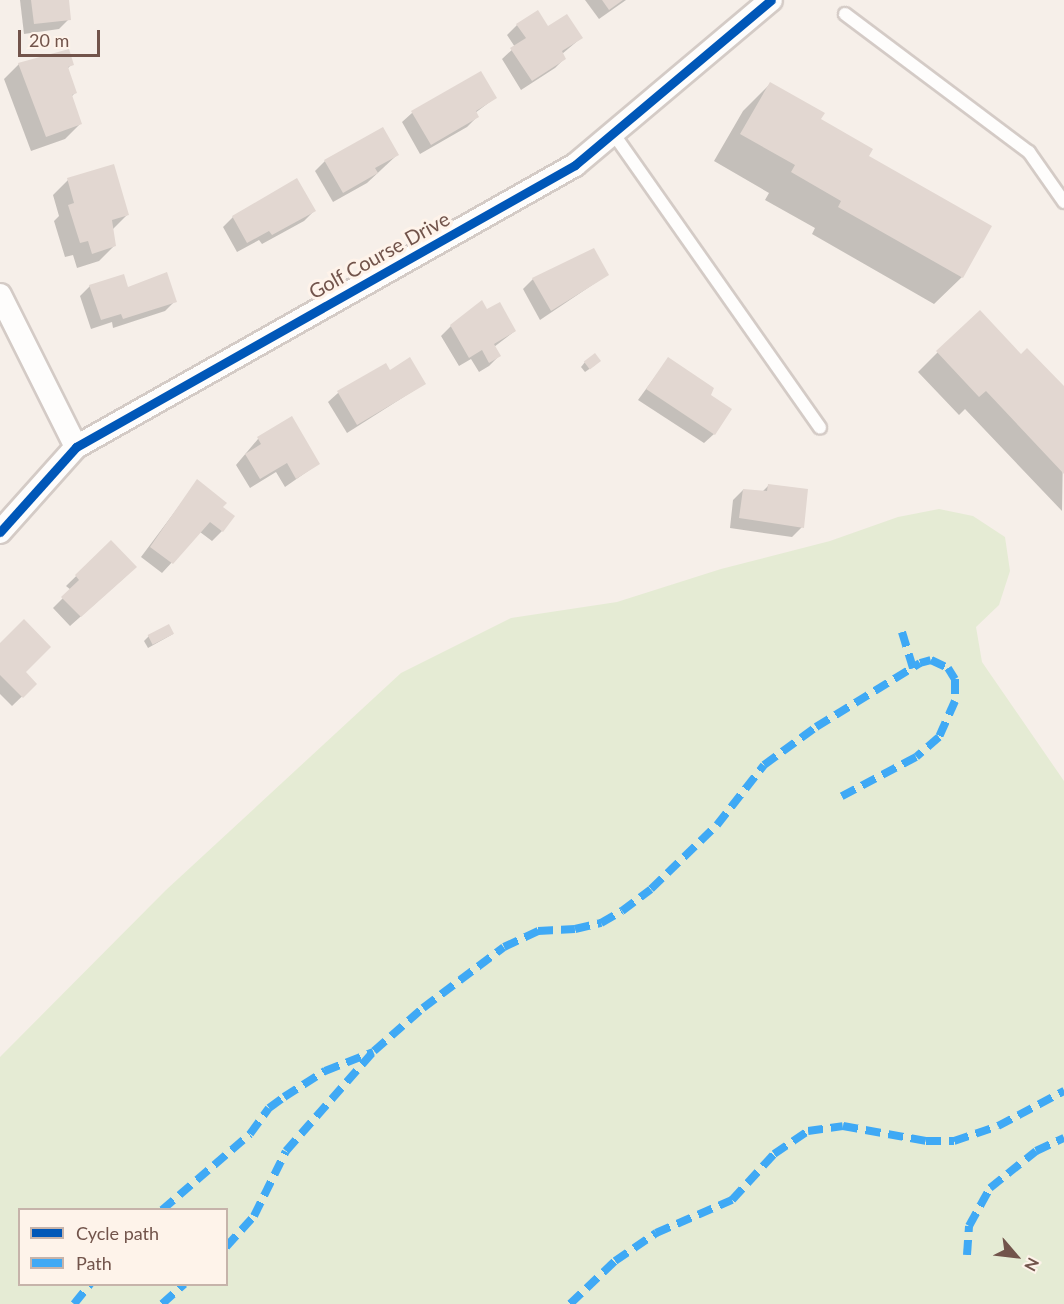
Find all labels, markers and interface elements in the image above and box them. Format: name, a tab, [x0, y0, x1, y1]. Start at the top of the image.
scale bar	[21, 18, 104, 56]
text: 20 m	[29, 29, 69, 51]
street label: Golf Course Drive	[304, 206, 454, 304]
legend	[18, 1208, 228, 1286]
text: Cycle path	[76, 1222, 159, 1244]
north arrow	[986, 1226, 1046, 1286]
text: Path	[76, 1252, 112, 1274]
text: N	[1021, 1255, 1044, 1275]

